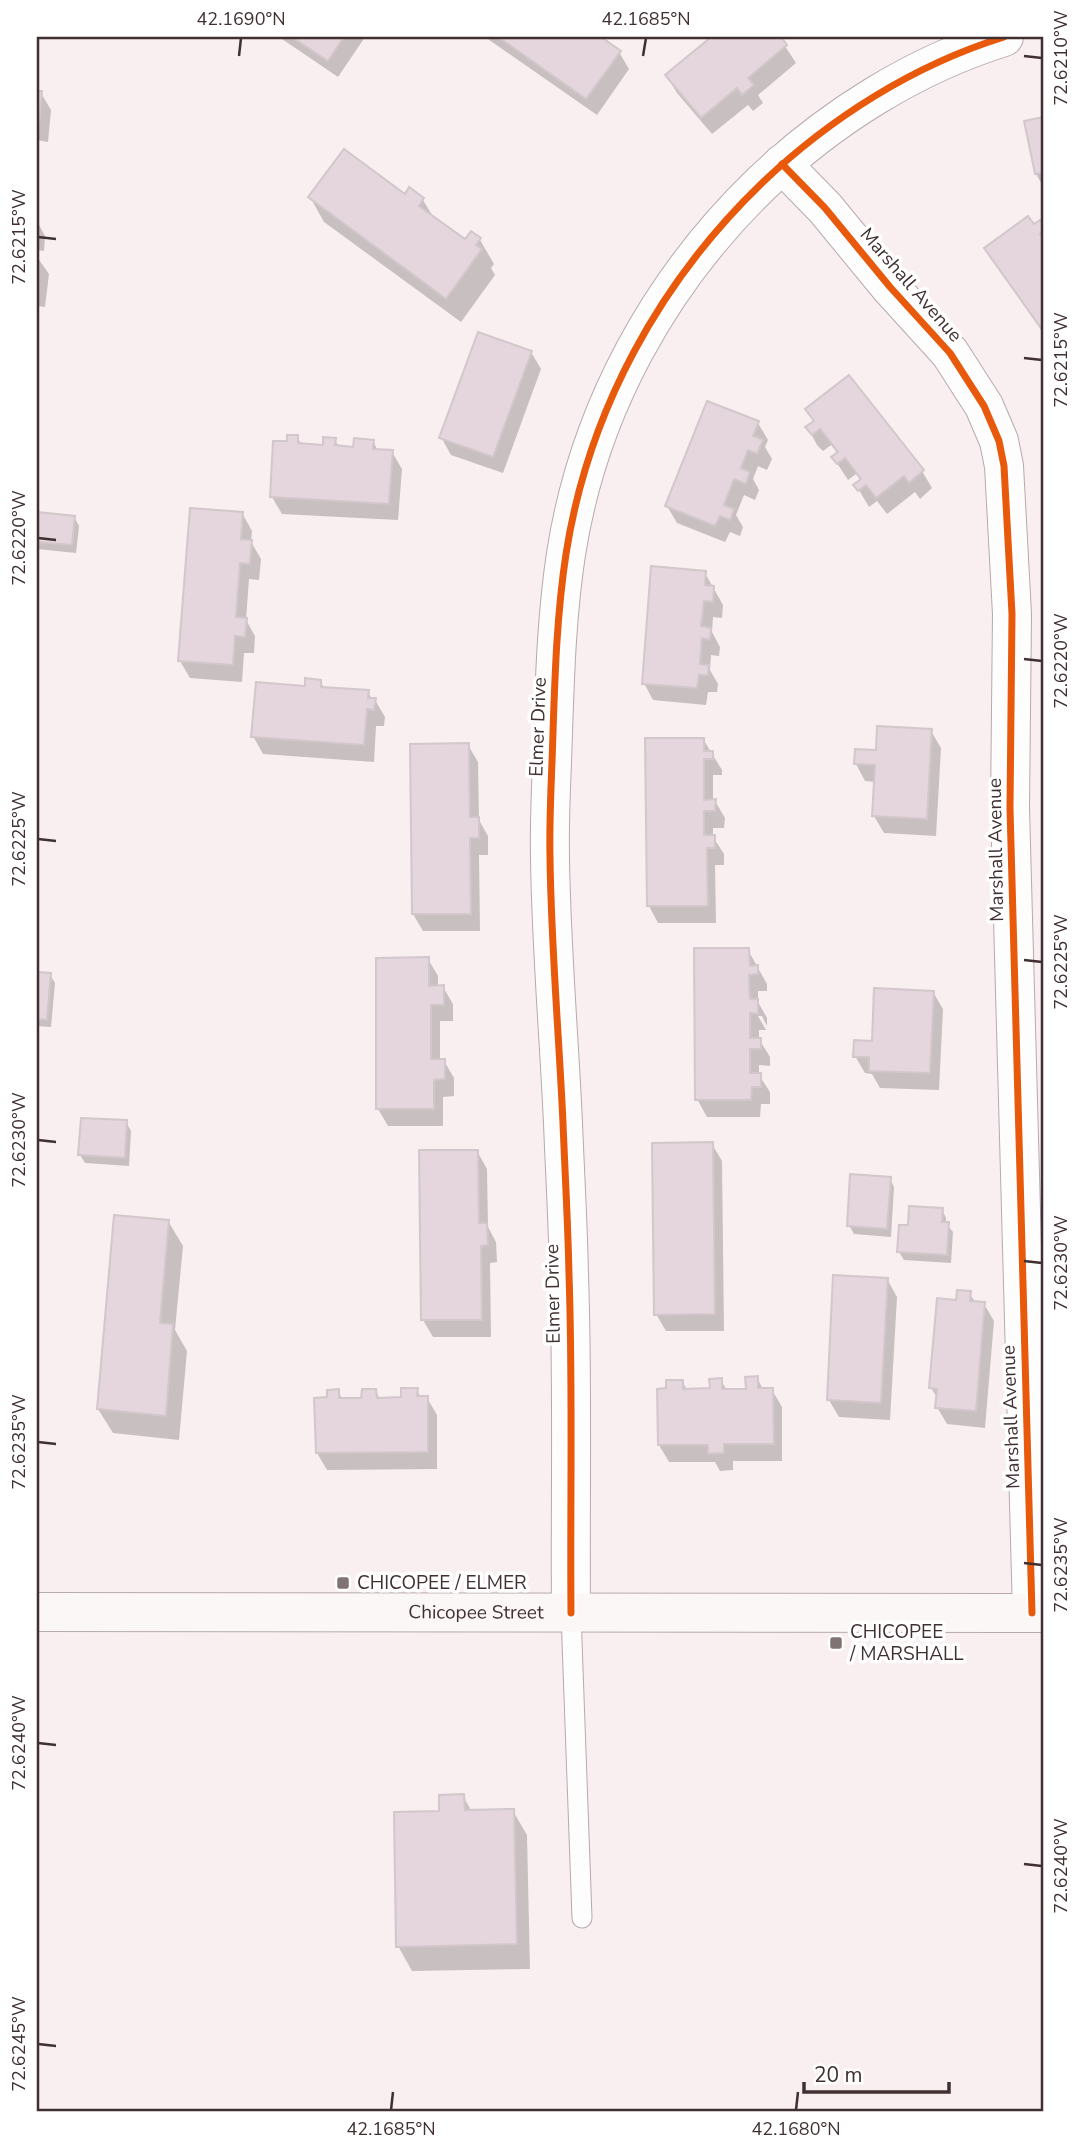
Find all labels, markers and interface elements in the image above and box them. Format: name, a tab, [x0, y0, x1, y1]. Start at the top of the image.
text: 42.1690°N	[197, 7, 285, 31]
text: 42.1685°N	[602, 7, 690, 31]
text: 72.6210°W	[1049, 10, 1073, 106]
text: 72.6215°W	[7, 189, 31, 285]
street label: Marshall Avenue	[854, 222, 968, 348]
text: 72.6215°W	[1049, 312, 1073, 408]
text: 72.6220°W	[7, 490, 31, 586]
text: 72.6220°W	[1049, 613, 1073, 709]
street label: Elmer Drive	[523, 677, 553, 777]
street label: Marshall Avenue	[982, 778, 1010, 922]
text: 72.6225°W	[7, 791, 31, 887]
text: 72.6225°W	[1049, 914, 1073, 1010]
text: 72.6230°W	[7, 1092, 31, 1188]
text: 72.6230°W	[1049, 1215, 1073, 1311]
street label: Elmer Drive	[539, 1244, 567, 1344]
street label: Marshall Avenue	[995, 1345, 1027, 1489]
text: 72.6235°W	[7, 1394, 31, 1490]
text: 72.6235°W	[1049, 1517, 1073, 1613]
place label: CHICOPEE / ELMER	[357, 1570, 527, 1596]
marker: CHICOPEE / ELMER	[335, 1575, 351, 1591]
street label: Chicopee Street	[408, 1599, 544, 1626]
place label: CHICOPEE / MARSHALL	[849, 1619, 964, 1667]
marker: CHICOPEE / MARSHALL	[828, 1635, 844, 1651]
text: 72.6240°W	[7, 1695, 31, 1791]
text: 72.6240°W	[1049, 1818, 1073, 1914]
text: 72.6245°W	[7, 1996, 31, 2092]
scale bar	[804, 2050, 949, 2094]
text: 20 m	[814, 2061, 863, 2089]
text: 42.1685°N	[347, 2117, 435, 2141]
text: 42.1680°N	[752, 2117, 840, 2141]

